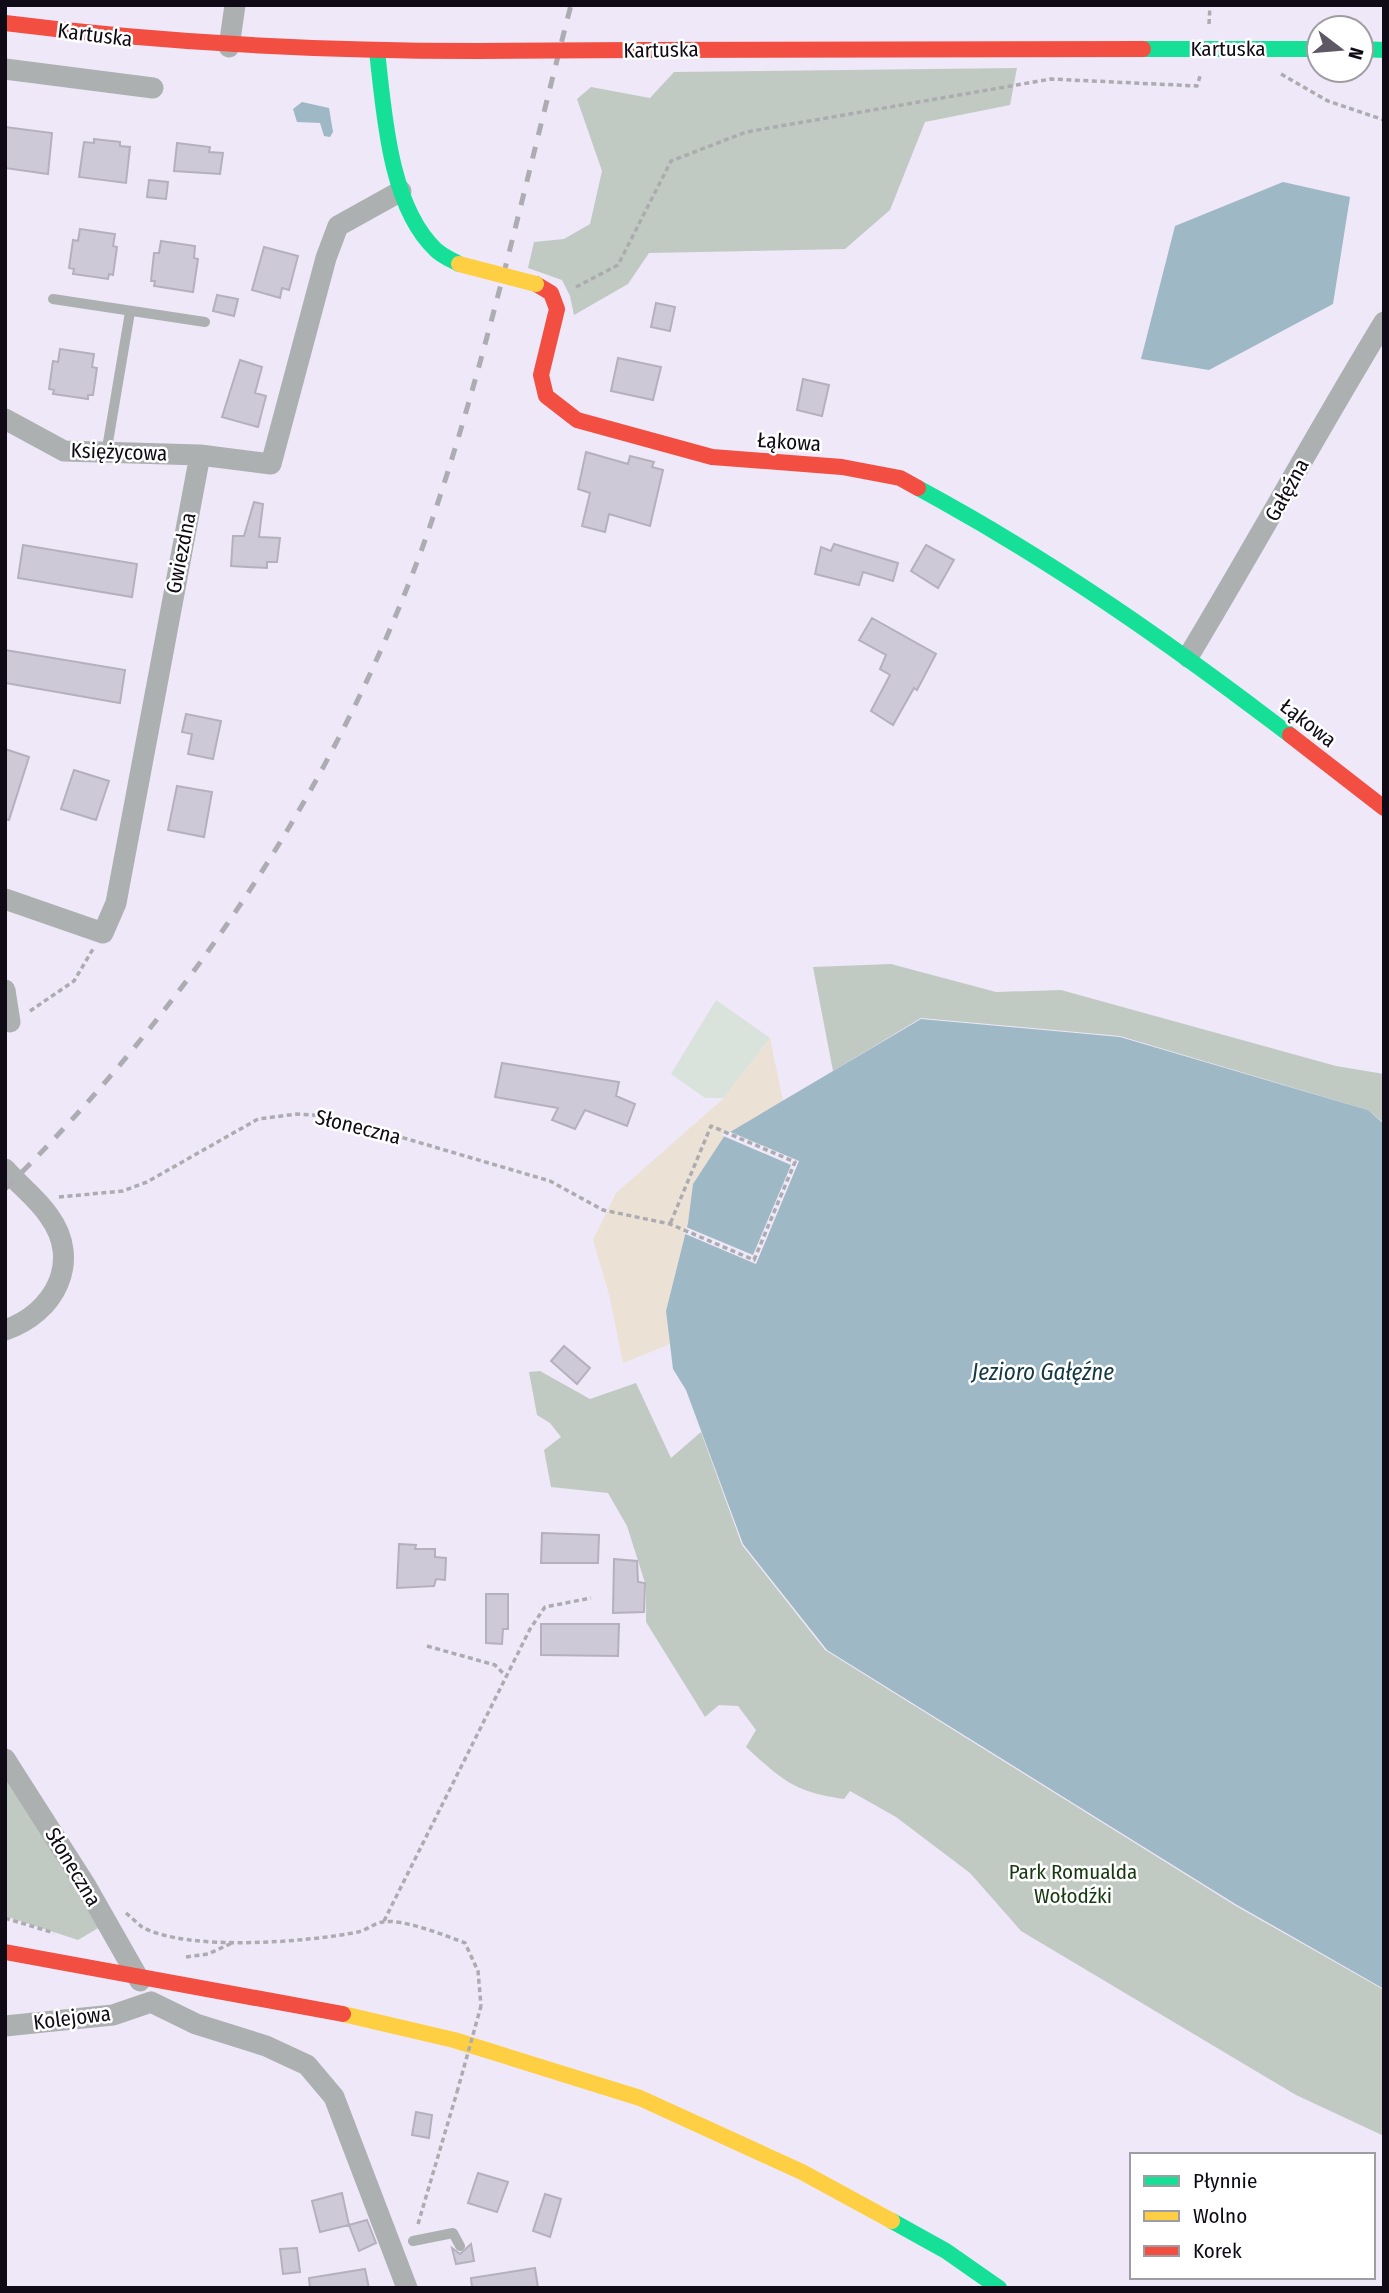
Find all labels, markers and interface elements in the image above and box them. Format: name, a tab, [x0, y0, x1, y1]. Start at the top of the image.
north arrow	[1305, 14, 1375, 84]
street label: Kartuska	[56, 18, 134, 52]
street label: Kartuska	[623, 36, 699, 64]
street label: Kartuska	[1190, 36, 1266, 62]
text: N	[1343, 45, 1368, 62]
street label: Łąkowa	[756, 427, 822, 457]
street label: Księżycowa	[70, 437, 168, 467]
street label: Gałęźna	[1259, 454, 1315, 526]
street label: Gwiezdna	[160, 510, 202, 596]
street label: Łąkowa	[1275, 693, 1341, 753]
street label: Słoneczna	[312, 1104, 404, 1150]
water label: Jezioro Gałęźne	[970, 1358, 1114, 1386]
street label: Słoneczna	[39, 1823, 107, 1911]
park label: Park Romualda Wołodźki	[1009, 1859, 1137, 1909]
street label: Kolejowa	[32, 2000, 112, 2036]
legend	[1130, 2153, 1375, 2279]
text: Płynnie	[1193, 2168, 1257, 2194]
text: Wolno	[1193, 2203, 1247, 2229]
text: Korek	[1193, 2238, 1242, 2264]

